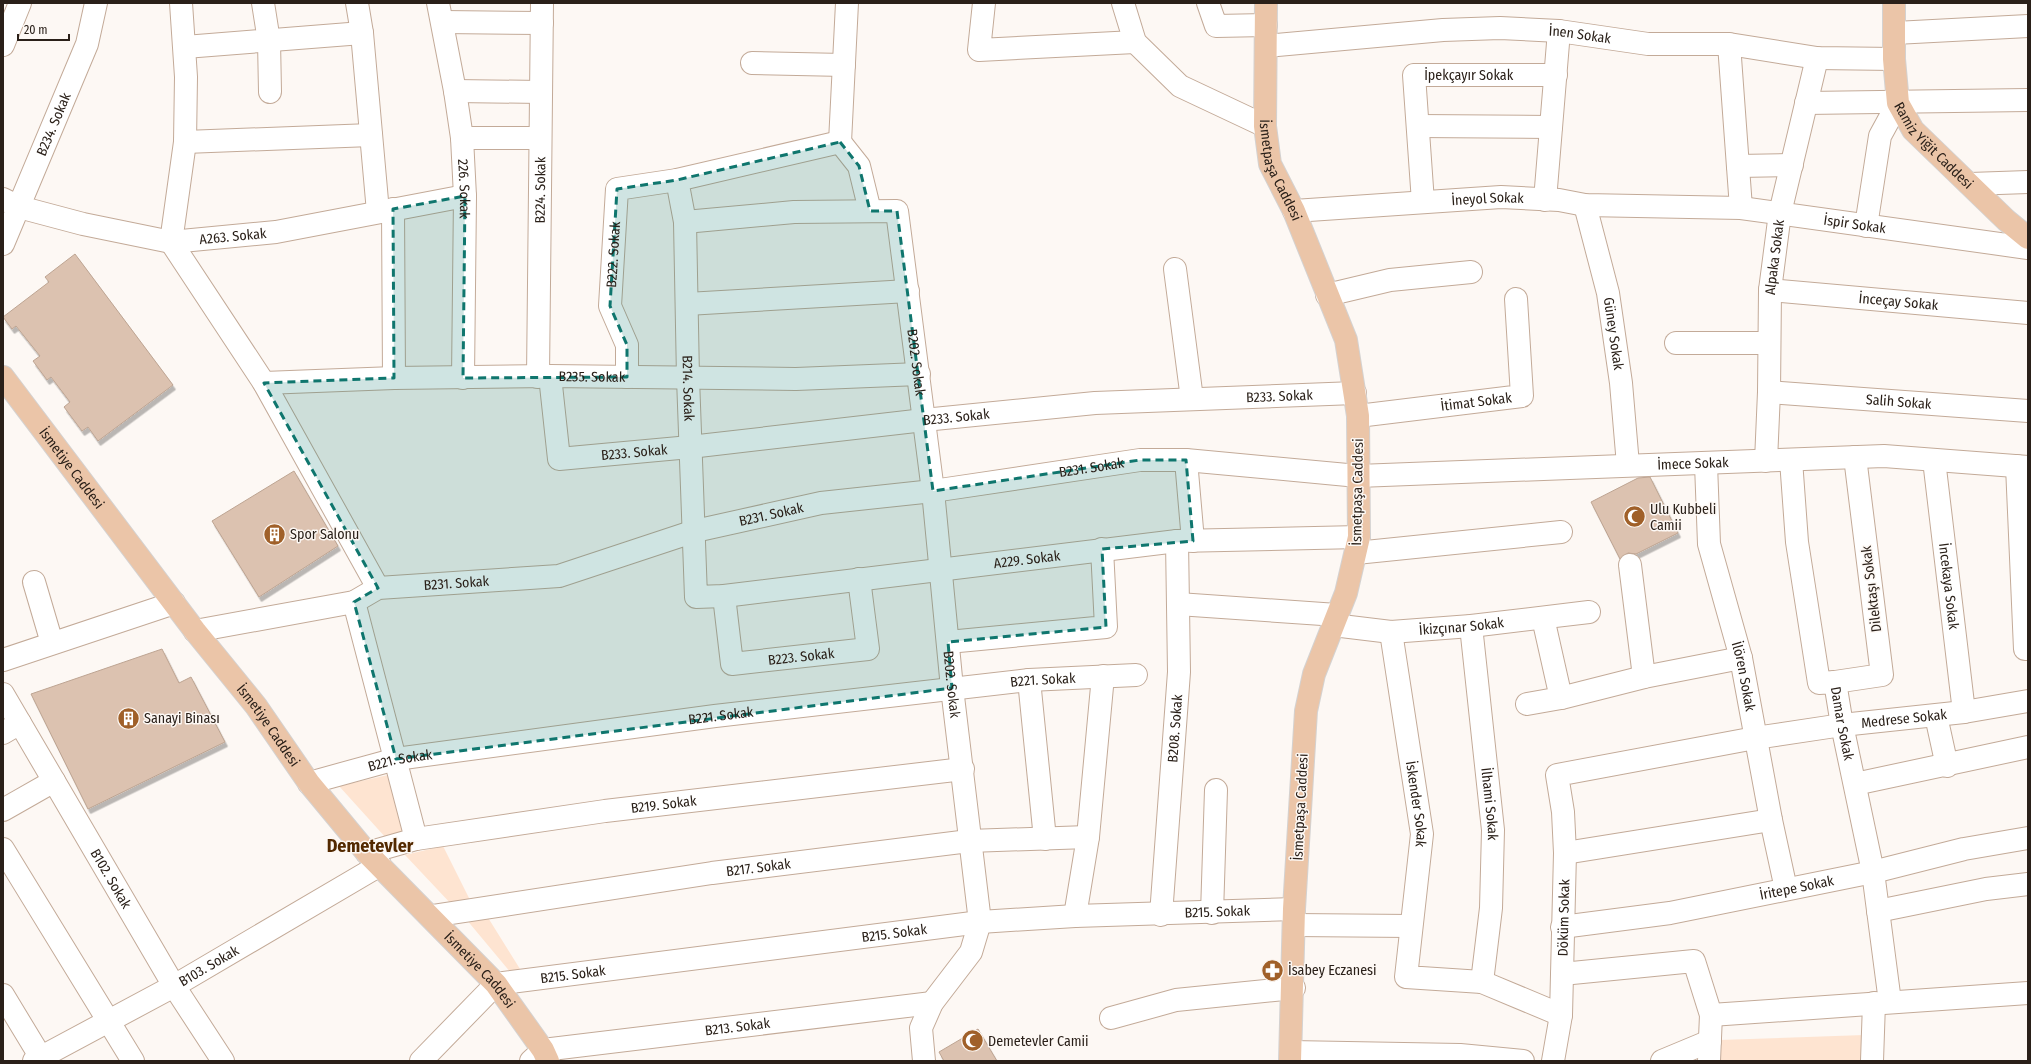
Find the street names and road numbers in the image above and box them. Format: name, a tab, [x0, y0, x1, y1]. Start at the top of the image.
street label: İnen Sokak	[1548, 22, 1613, 48]
street label: İpekçayır Sokak	[1424, 67, 1514, 84]
street label: B234. Sokak	[33, 90, 75, 159]
street label: Ramiz Yiğit Caddesi	[1890, 99, 1976, 193]
street label: İsmetpaşa Caddesi	[1256, 119, 1305, 223]
street label: B224. Sokak	[532, 156, 549, 223]
street label: 226. Sokak	[454, 159, 473, 219]
street label: İneyol Sokak	[1451, 189, 1525, 209]
street label: İspir Sokak	[1822, 212, 1888, 237]
street label: Alpaka Sokak	[1762, 218, 1788, 295]
street label: B222. Sokak	[603, 221, 624, 288]
street label: A263. Sokak	[199, 225, 268, 248]
street label: İnceçay Sokak	[1858, 290, 1939, 314]
street label: Güney Sokak	[1600, 296, 1627, 372]
street label: B202. Sokak	[903, 328, 929, 397]
street label: B214. Sokak	[679, 355, 698, 422]
street label: B235. Sokak	[558, 368, 626, 386]
street label: B233. Sokak	[1246, 387, 1314, 406]
street label: İtimat Sokak	[1440, 389, 1513, 415]
street label: Salih Sokak	[1865, 391, 1932, 413]
street label: B233. Sokak	[922, 405, 991, 429]
street label: İsmetiye Caddesi	[35, 424, 107, 512]
street label: İsmetpaşa Caddesi	[1348, 438, 1367, 546]
street label: B233. Sokak	[600, 441, 669, 464]
street label: B231. Sokak	[1058, 454, 1126, 481]
street label: İmece Sokak	[1657, 454, 1729, 474]
street label: B231. Sokak	[737, 499, 805, 530]
street label: İncekaya Sokak	[1935, 542, 1962, 631]
street label: Dilektaşı Sokak	[1858, 544, 1885, 633]
street label: A229. Sokak	[993, 547, 1062, 572]
street label: B231. Sokak	[423, 573, 490, 594]
street label: İkizçınar Sokak	[1418, 614, 1505, 639]
street label: İlören Sokak	[1728, 640, 1759, 713]
street label: B223. Sokak	[767, 645, 836, 669]
street label: B202. Sokak	[939, 650, 964, 719]
street label: B221. Sokak	[1009, 670, 1076, 691]
street label: İsmetiye Caddesi	[233, 681, 303, 770]
street label: Damar Sokak	[1827, 685, 1857, 762]
street label: B208. Sokak	[1164, 693, 1186, 763]
street label: B221. Sokak	[687, 704, 755, 729]
street label: Medrese Sokak	[1860, 706, 1948, 732]
street label: B221. Sokak	[366, 746, 434, 775]
street label: İsmetpaşa Caddesi	[1289, 753, 1312, 861]
street label: İskender Sokak	[1402, 760, 1430, 848]
street label: İlhami Sokak	[1477, 767, 1501, 841]
street label: B219. Sokak	[630, 792, 698, 817]
street label: B102. Sokak	[87, 846, 135, 912]
street label: B217. Sokak	[725, 855, 792, 880]
street label: İritepe Sokak	[1758, 872, 1836, 904]
street label: Döküm Sokak	[1554, 878, 1573, 957]
street label: B215. Sokak	[1184, 902, 1251, 921]
street label: B215. Sokak	[861, 921, 928, 946]
street label: İsmetiye Caddesi	[441, 929, 518, 1011]
street label: B103. Sokak	[176, 942, 242, 990]
street label: B215. Sokak	[539, 962, 607, 987]
street label: B213. Sokak	[704, 1015, 771, 1039]

